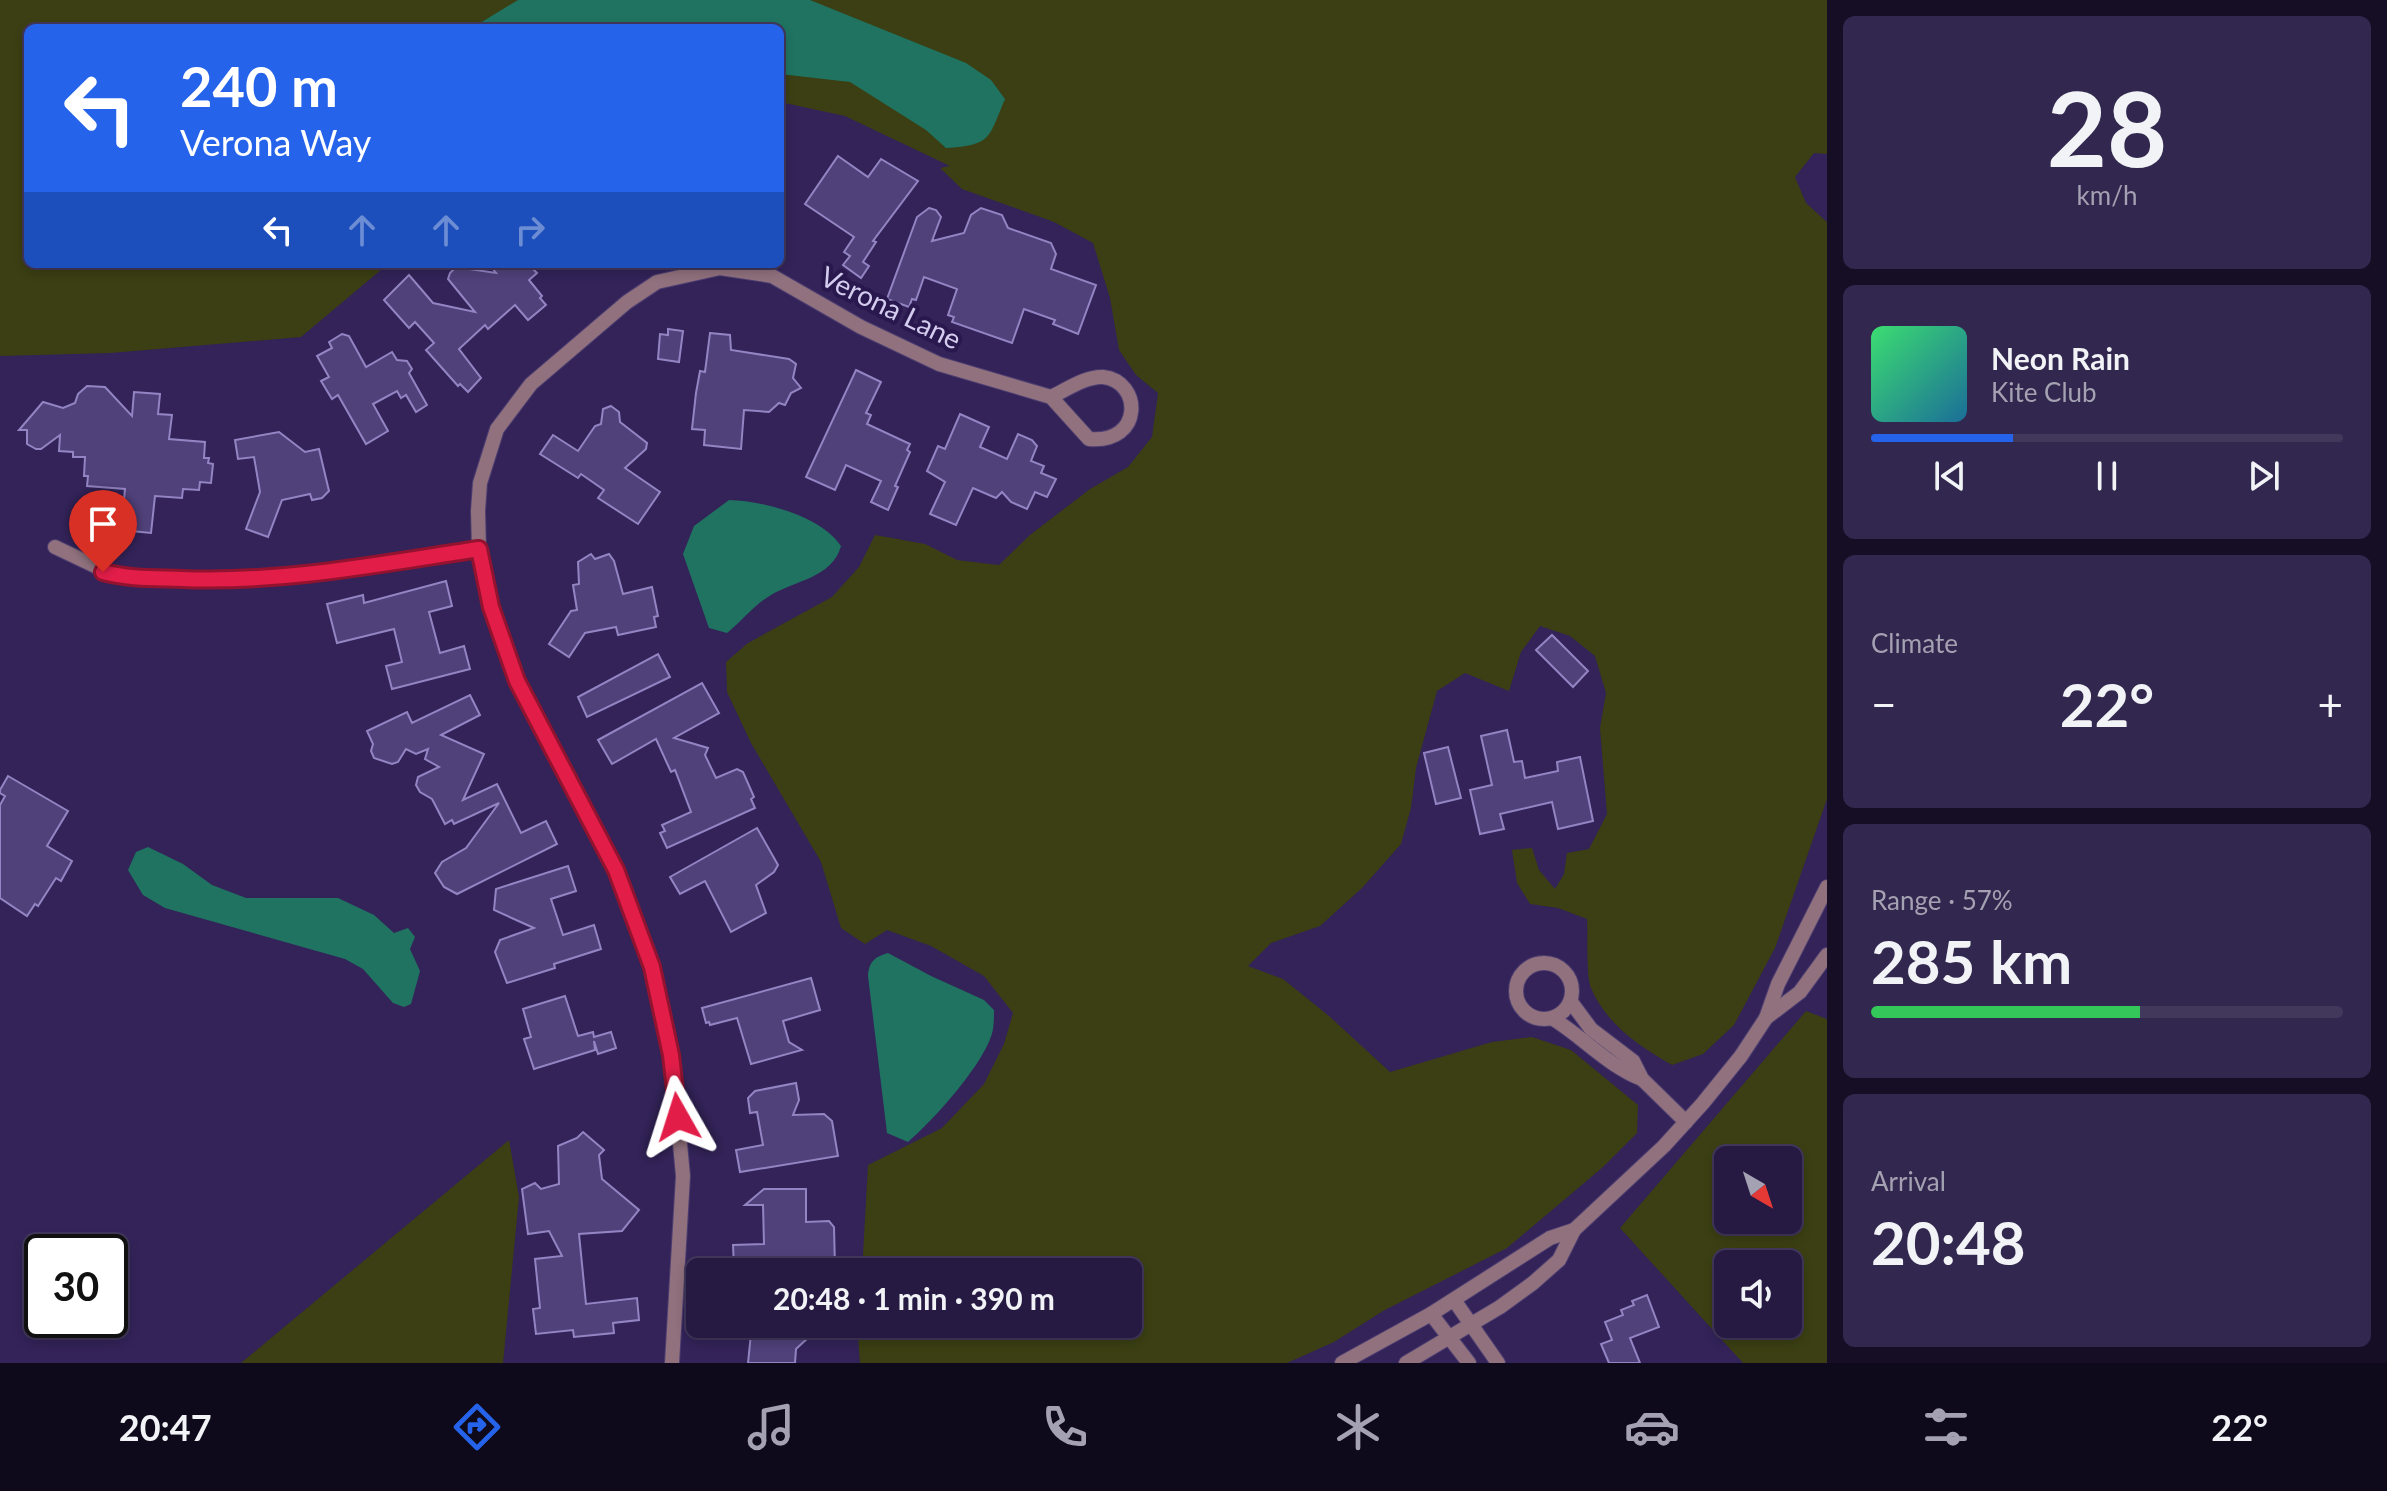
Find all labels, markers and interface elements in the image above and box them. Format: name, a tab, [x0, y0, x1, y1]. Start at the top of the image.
text: 240 m	[180, 52, 338, 119]
icon: left	[48, 56, 152, 160]
text: 28	[2047, 64, 2167, 189]
text: Verona Way	[180, 120, 371, 164]
text: km/h	[2077, 179, 2137, 211]
icon: left	[256, 208, 300, 252]
icon: ahead	[340, 208, 384, 252]
icon: ahead	[424, 208, 468, 252]
icon: right	[508, 208, 552, 252]
street label: Verona Lane	[815, 258, 967, 356]
text: Neon Rain	[1991, 340, 2130, 376]
text: Kite Club	[1991, 376, 2097, 408]
icon: previous	[1928, 454, 1972, 498]
icon: pause	[2085, 454, 2129, 498]
icon: next	[2242, 454, 2286, 498]
pin	[69, 490, 137, 572]
icon: arrive	[81, 502, 125, 546]
text: Climate	[1871, 627, 1958, 659]
text: 22°	[2060, 668, 2154, 740]
text: −	[1871, 678, 1897, 730]
text: +	[2317, 678, 2343, 730]
text: Range · 57%	[1871, 884, 2013, 916]
text: 285 km	[1871, 925, 2072, 997]
position arrow	[636, 1075, 720, 1159]
north arrow	[1714, 1146, 1802, 1234]
map controls	[1714, 1146, 1802, 1338]
text: Arrival	[1871, 1165, 1946, 1197]
text: 20:48	[1871, 1206, 2026, 1278]
speed limit sign: 30	[24, 1234, 128, 1338]
button: sound	[1714, 1250, 1802, 1338]
text: 20:48 · 1 min · 390 m	[773, 1280, 1055, 1316]
icon: directions	[449, 1399, 505, 1455]
icon: music	[743, 1399, 799, 1455]
icon: phone	[1037, 1399, 1093, 1455]
icon: climate	[1330, 1399, 1386, 1455]
icon: car	[1624, 1399, 1680, 1455]
icon: filters	[1918, 1399, 1974, 1455]
text: 20:47	[119, 1405, 212, 1449]
text: 22°	[2211, 1405, 2268, 1449]

